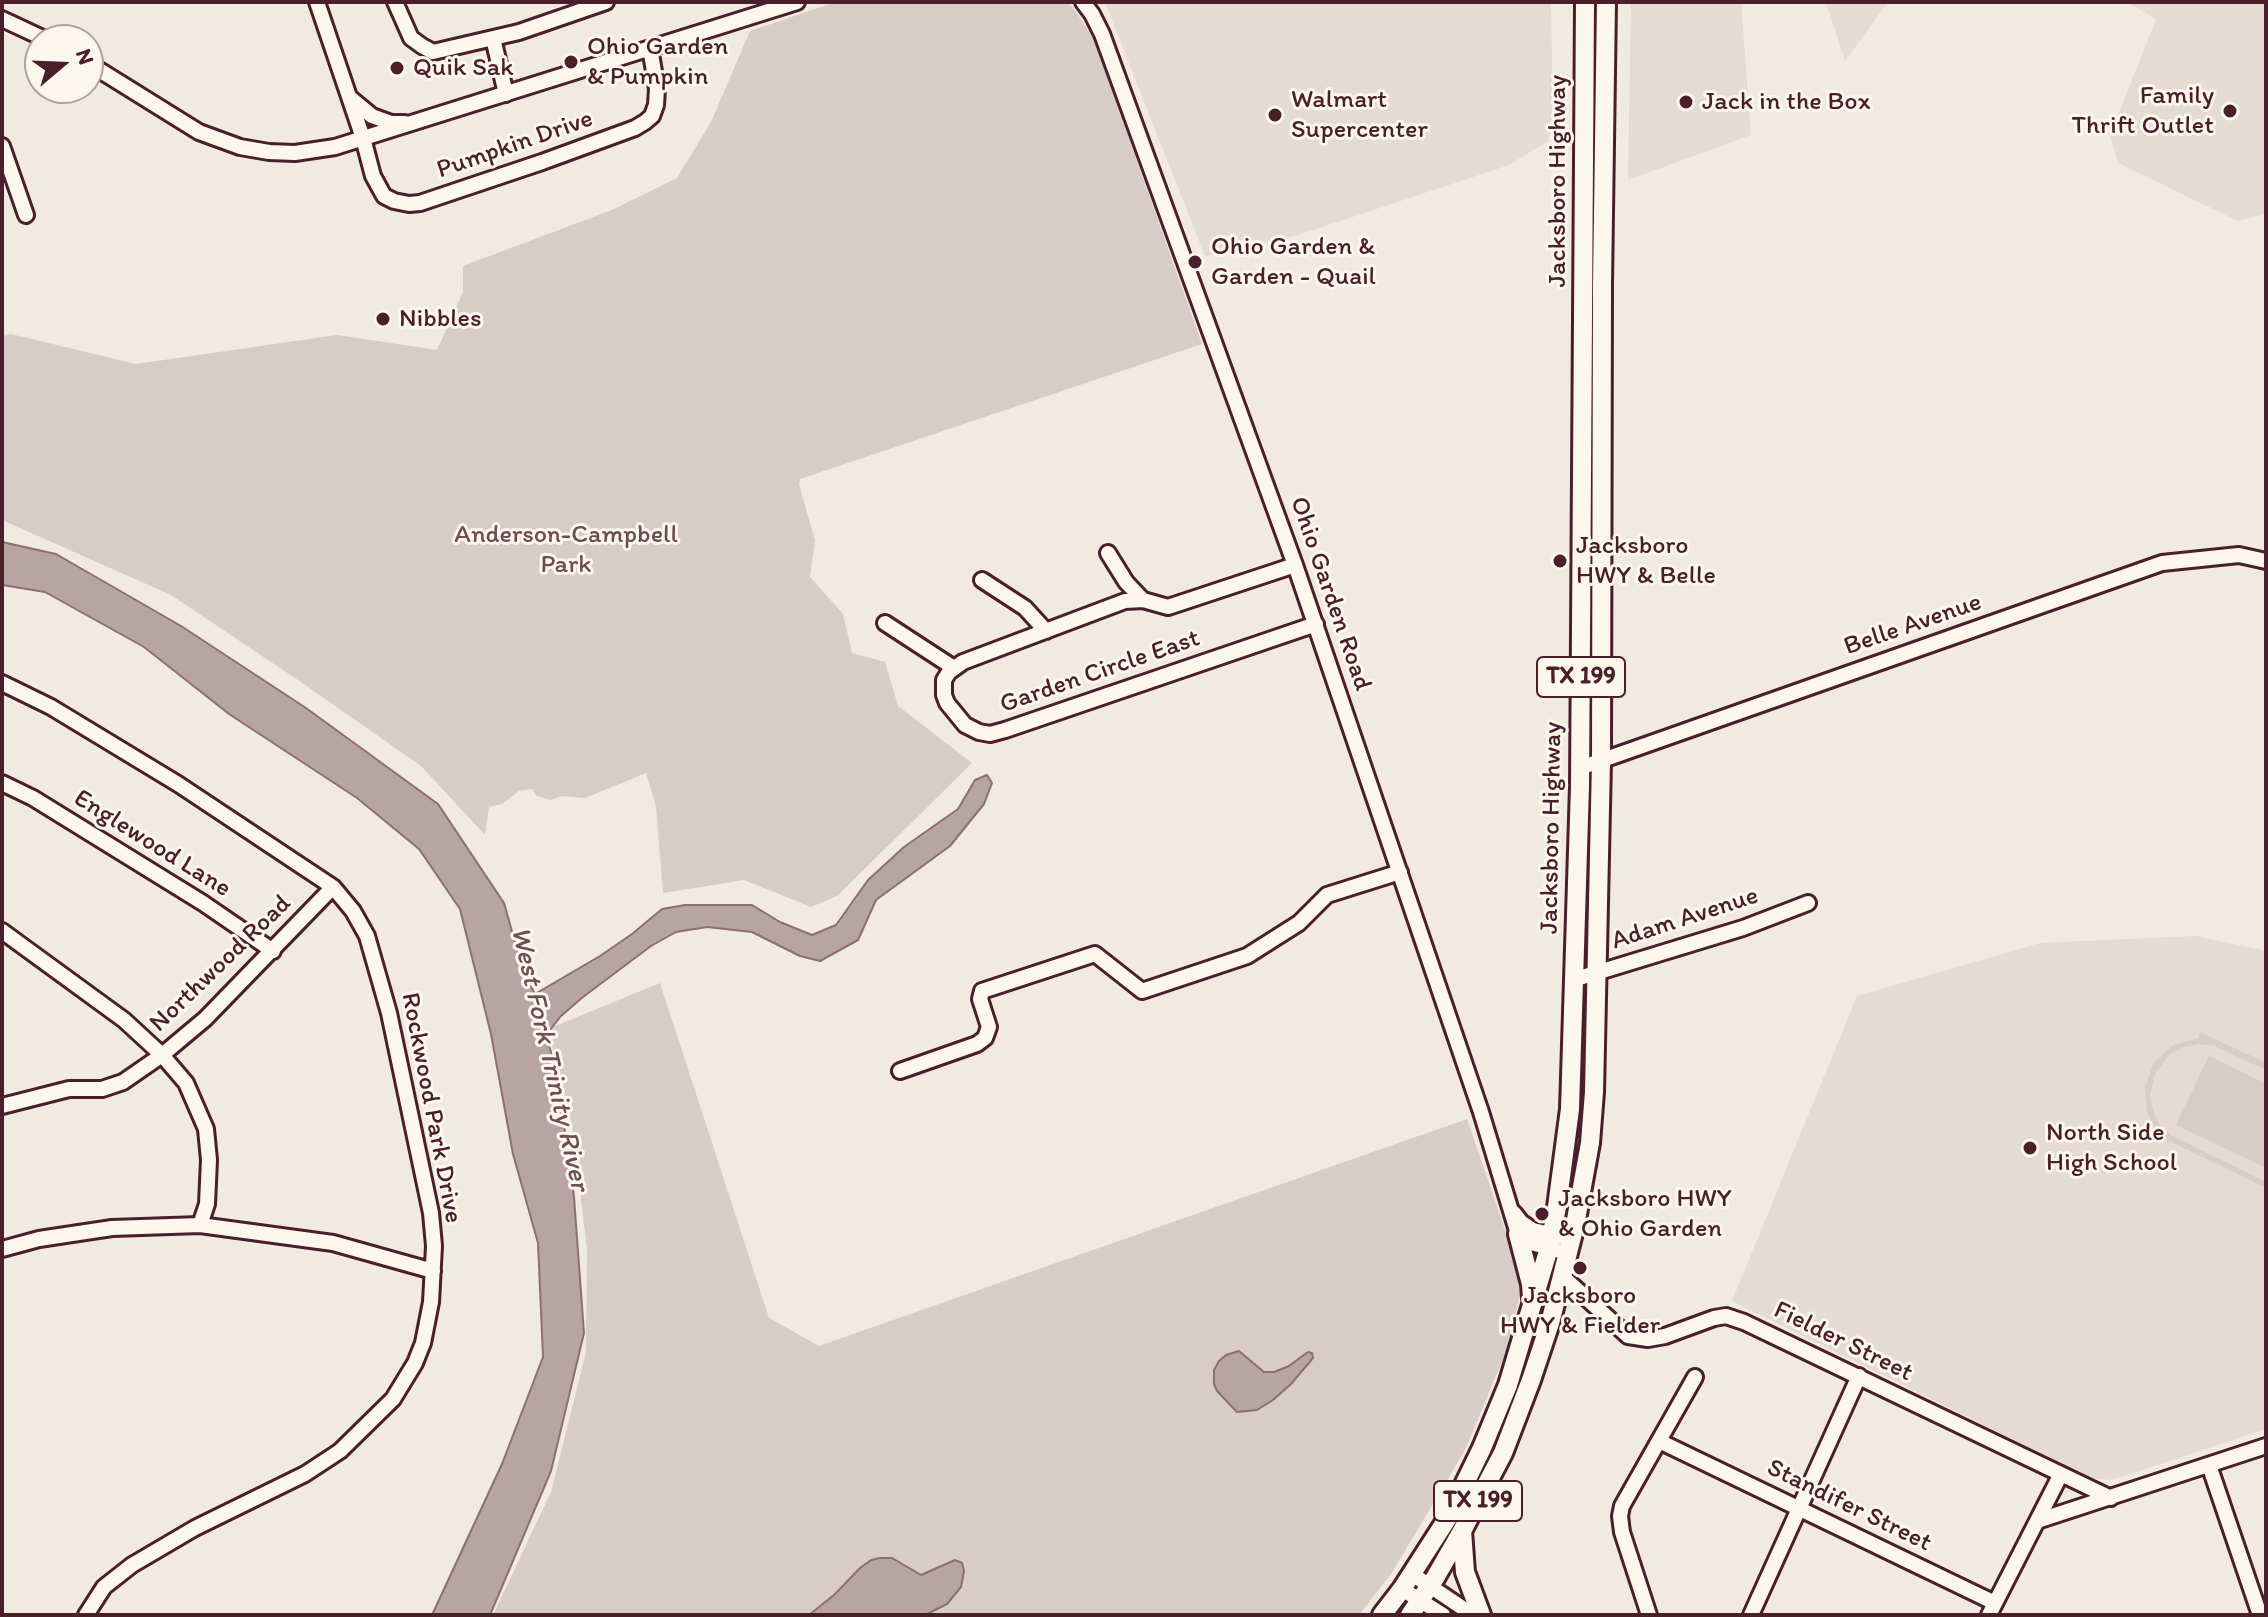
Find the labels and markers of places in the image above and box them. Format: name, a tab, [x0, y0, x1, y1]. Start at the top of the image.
place label: Ohio Garden & Pumpkin	[587, 31, 728, 92]
place label: Quik Sak	[413, 52, 514, 84]
marker: Ohio Garden & Pumpkin	[562, 53, 580, 71]
marker: Quik Sak	[388, 59, 406, 77]
place label: Family Thrift Outlet	[2072, 80, 2214, 142]
place label: Walmart Supercenter	[1291, 84, 1428, 146]
place label: Jack in the Box	[1702, 86, 1870, 118]
marker: Jack in the Box	[1677, 93, 1695, 111]
marker: Family Thrift Outlet	[2221, 102, 2239, 120]
marker: Walmart Supercenter	[1266, 106, 1284, 124]
place label: Ohio Garden & Garden - Quail	[1211, 231, 1376, 292]
marker: Ohio Garden & Garden - Quail	[1186, 253, 1204, 271]
place label: Nibbles	[399, 303, 482, 335]
marker: Nibbles	[374, 310, 392, 328]
place label: Jacksboro HWY & Belle	[1576, 530, 1716, 592]
marker: Jacksboro HWY & Belle	[1551, 552, 1569, 570]
place label: North Side High School	[2046, 1117, 2177, 1178]
marker: North Side High School	[2021, 1139, 2039, 1157]
place label: Jacksboro HWY & Ohio Garden	[1558, 1183, 1731, 1244]
marker: Jacksboro HWY & Ohio Garden	[1533, 1205, 1551, 1223]
marker: Jacksboro HWY & Fielder	[1571, 1259, 1589, 1277]
place label: Jacksboro HWY & Fielder	[1500, 1280, 1660, 1342]

